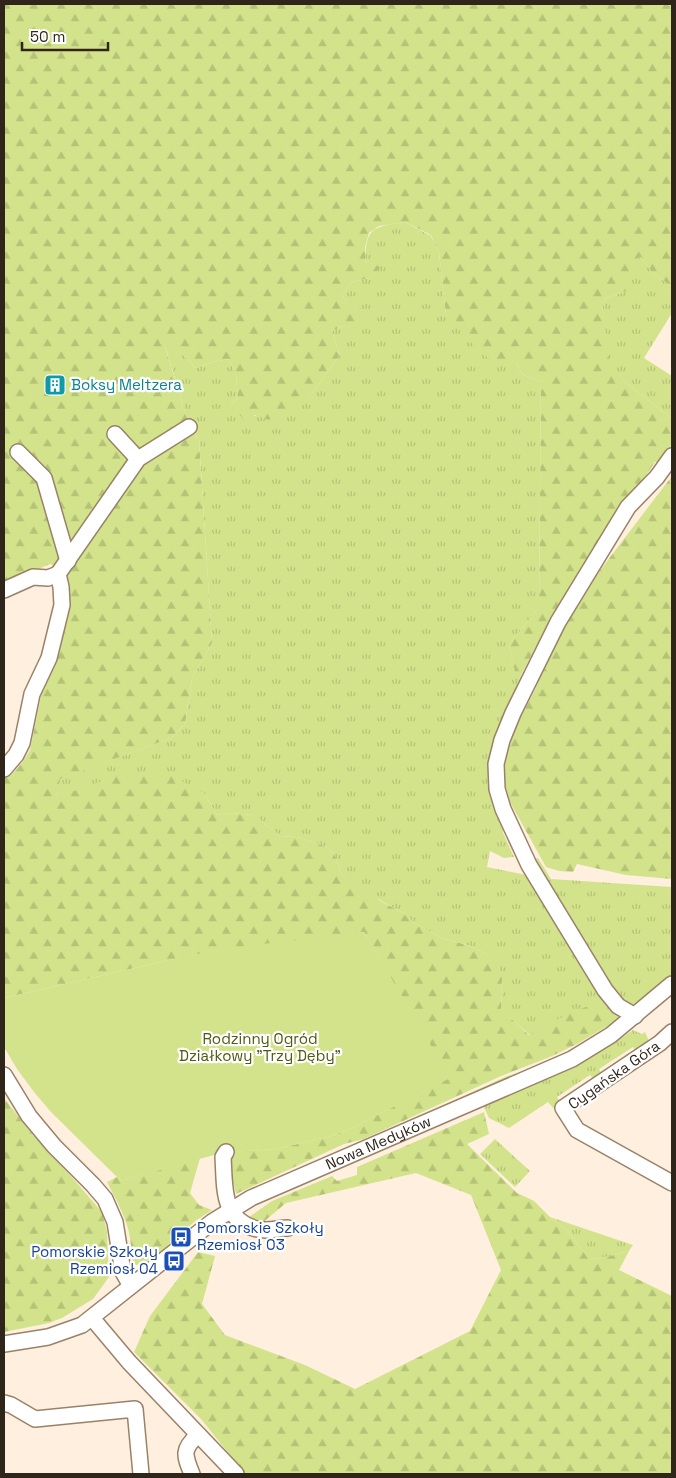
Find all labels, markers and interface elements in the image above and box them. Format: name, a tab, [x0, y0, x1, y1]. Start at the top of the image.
scale bar	[22, 20, 109, 52]
text: 50 m	[30, 27, 65, 46]
building icon: Boksy Meltzera	[43, 373, 67, 397]
place label: Boksy Meltzera	[71, 375, 182, 394]
park label: Rodzinny Ogród Działkowy "Trzy Dęby"	[179, 1029, 341, 1065]
street label: Cygańska Góra	[564, 1036, 664, 1113]
street label: Nowa Medyków	[322, 1111, 434, 1174]
place label: Pomorskie Szkoły Rzemiosł 03	[197, 1218, 324, 1254]
bus stop icon: Pomorskie Szkoły Rzemiosł 03	[169, 1225, 193, 1249]
place label: Pomorskie Szkoły Rzemiosł 04	[31, 1242, 158, 1278]
bus stop icon: Pomorskie Szkoły Rzemiosł 04	[162, 1249, 186, 1273]

